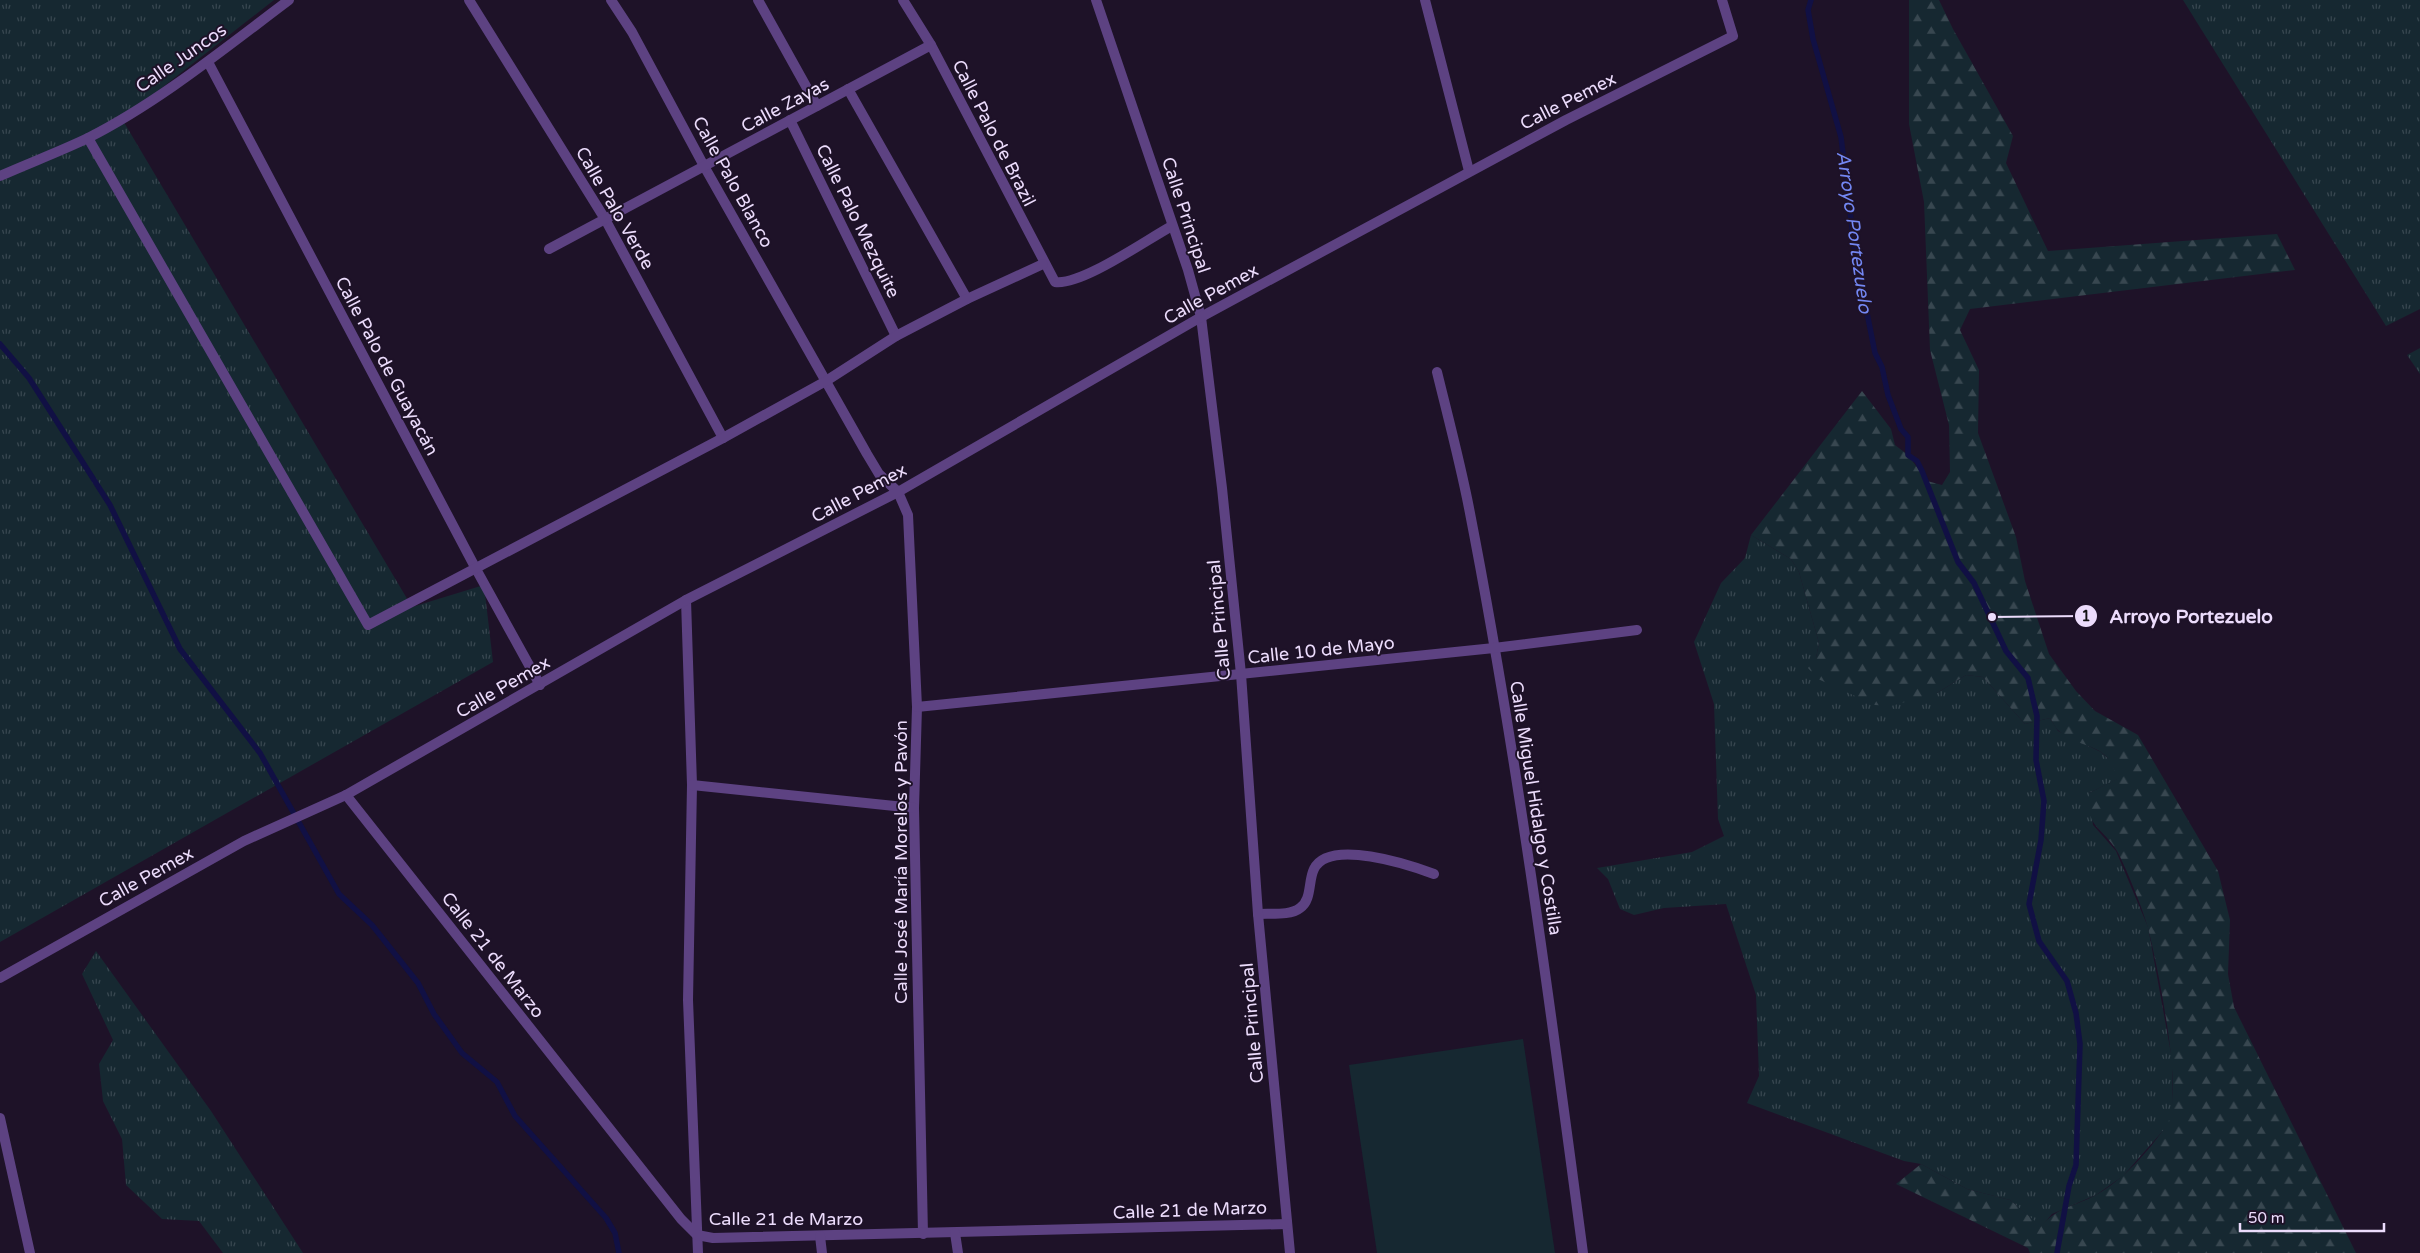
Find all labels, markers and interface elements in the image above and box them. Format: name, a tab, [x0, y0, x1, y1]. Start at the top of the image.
street label: Calle Juncos	[131, 19, 231, 97]
street label: Calle Palo de Brazil	[947, 56, 1041, 210]
street label: Calle Pemex	[1516, 67, 1620, 135]
street label: Calle Zayas	[737, 73, 833, 137]
street label: Calle Palo Blanco	[688, 113, 778, 252]
street label: Calle Palo Mezquite	[811, 141, 905, 301]
street label: Calle Palo Verde	[571, 143, 659, 273]
water label: Arroyo Portezuelo	[1832, 150, 1876, 316]
street label: Calle Principal	[1157, 154, 1215, 276]
street label: Calle Pemex	[1160, 259, 1262, 329]
street label: Calle Palo de Guayacán	[330, 273, 444, 459]
street label: Calle Pemex	[808, 459, 910, 527]
street label: Calle Principal	[1203, 559, 1235, 681]
callout: Arroyo Portezuelo	[2074, 599, 2282, 633]
text: Arroyo Portezuelo	[2109, 606, 2273, 629]
text: 1	[2081, 607, 2091, 625]
street label: Calle 10 de Mayo	[1246, 631, 1396, 669]
street label: Calle Pemex	[452, 651, 554, 723]
street label: Calle Miguel Hidalgo y Costilla	[1505, 679, 1567, 937]
street label: Calle José María Morelos y Pavón	[890, 720, 912, 1004]
street label: Calle Pemex	[95, 842, 197, 912]
street label: Calle 21 de Marzo	[437, 887, 549, 1023]
street label: Calle Principal	[1236, 962, 1268, 1084]
street label: Calle 21 de Marzo	[1113, 1196, 1268, 1224]
scale bar	[2240, 1200, 2384, 1232]
street label: Calle 21 de Marzo	[709, 1208, 863, 1230]
text: 50 m	[2248, 1209, 2285, 1227]

